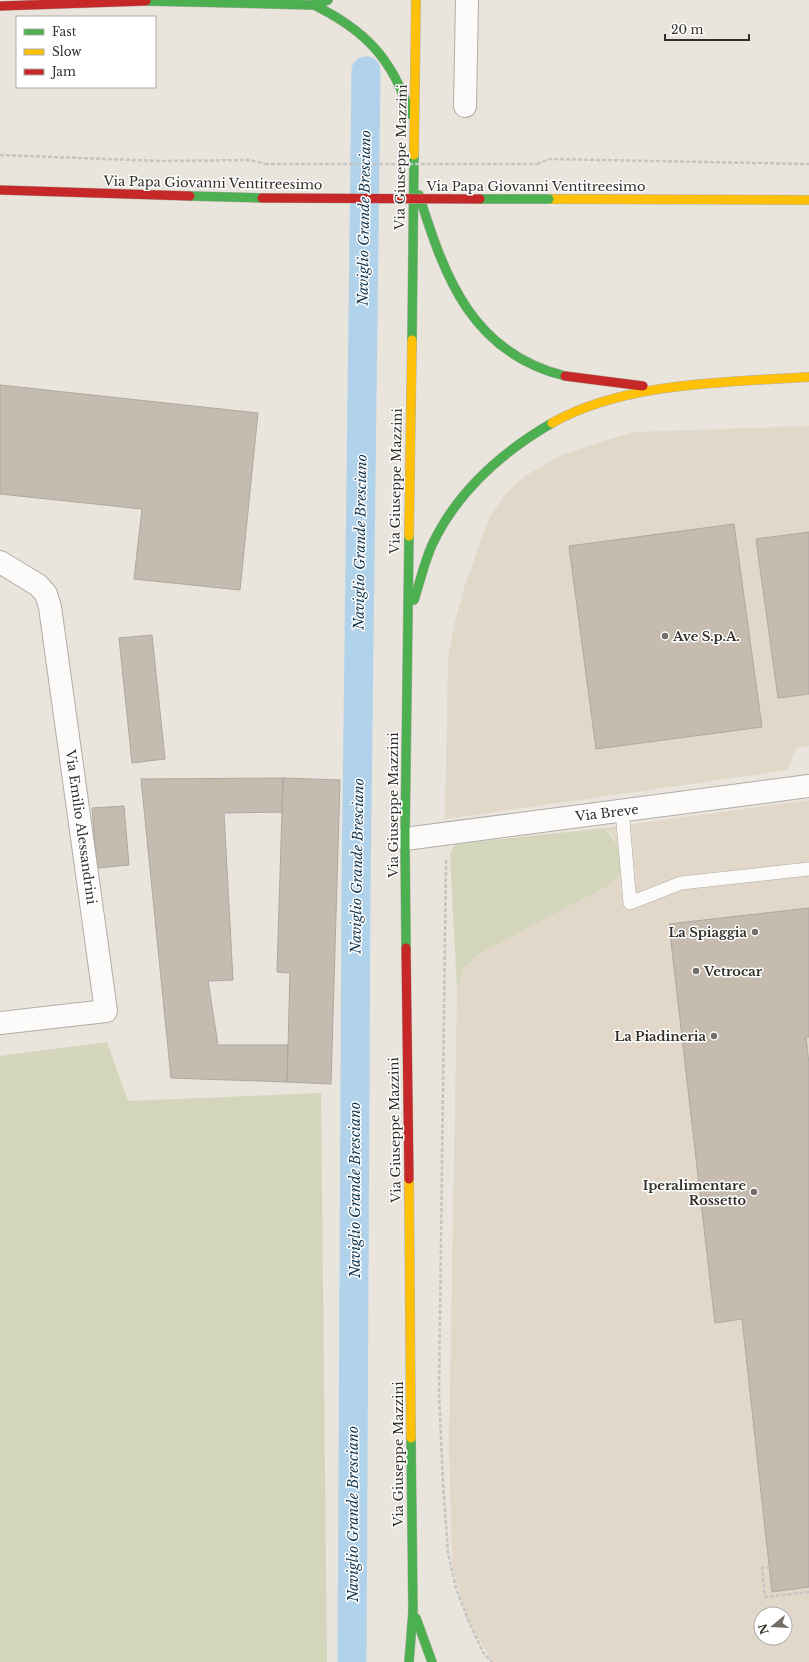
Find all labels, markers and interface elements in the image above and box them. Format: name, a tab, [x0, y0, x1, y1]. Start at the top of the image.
legend	[16, 16, 156, 88]
scale bar	[665, 16, 749, 42]
text: 20 m	[671, 22, 703, 37]
text: Fast	[52, 24, 77, 39]
text: Slow	[52, 44, 82, 59]
text: Jam	[50, 64, 76, 79]
street label: Via Giuseppe Mazzini	[391, 83, 411, 231]
water label: Naviglio Grande Bresciano	[353, 130, 375, 307]
street label: Via Papa Giovanni Ventitreesimo	[102, 173, 323, 193]
street label: Via Papa Giovanni Ventitreesimo	[426, 178, 645, 195]
street label: Via Giuseppe Mazzini	[386, 407, 406, 555]
water label: Naviglio Grande Bresciano	[349, 454, 371, 631]
place label: Ave S.p.A.	[672, 628, 740, 645]
marker: Ave S.p.A.	[660, 631, 670, 641]
street label: Via Giuseppe Mazzini	[385, 732, 402, 879]
street label: Via Emilio Alessandrini	[62, 748, 100, 906]
water label: Naviglio Grande Bresciano	[346, 778, 368, 955]
street label: Via Breve	[573, 801, 640, 825]
place label: La Spiaggia	[669, 924, 748, 941]
marker: La Spiaggia	[750, 927, 760, 937]
place label: Vetrocar	[703, 963, 763, 980]
marker: Vetrocar	[691, 966, 701, 976]
place label: La Piadineria	[614, 1028, 707, 1045]
marker: La Piadineria	[709, 1031, 719, 1041]
street label: Via Giuseppe Mazzini	[385, 1056, 405, 1204]
water label: Naviglio Grande Bresciano	[346, 1102, 364, 1279]
place label: Iperalimentare Rossetto	[643, 1177, 746, 1209]
marker: Iperalimentare Rossetto	[749, 1187, 759, 1197]
street label: Via Giuseppe Mazzini	[390, 1381, 407, 1528]
water label: Naviglio Grande Bresciano	[344, 1426, 362, 1603]
north arrow	[753, 1606, 793, 1646]
text: N	[755, 1621, 772, 1636]

